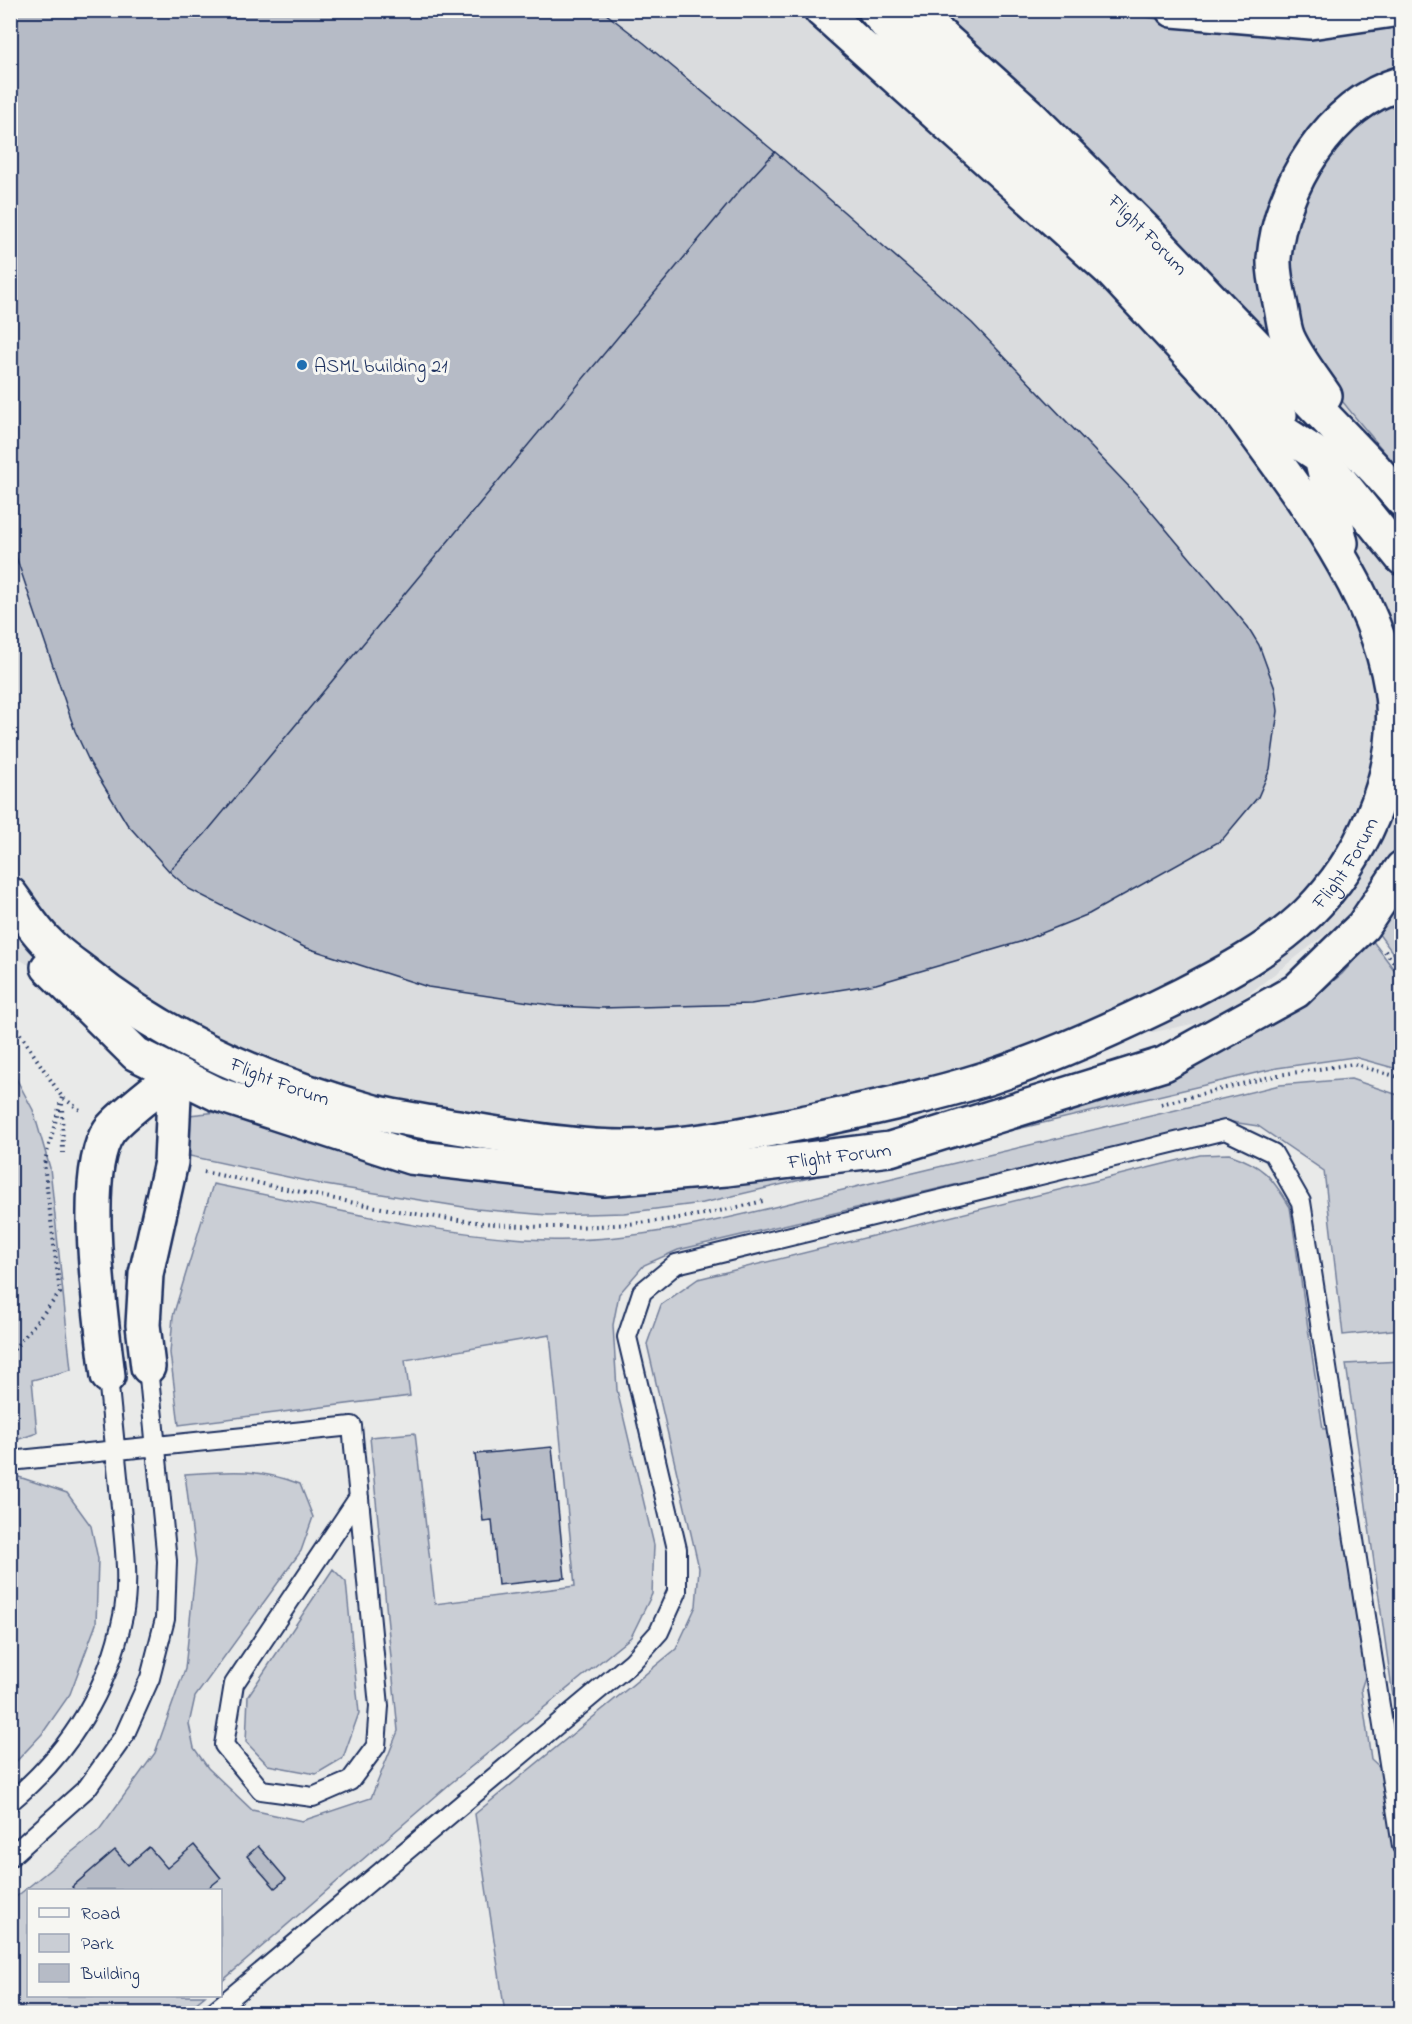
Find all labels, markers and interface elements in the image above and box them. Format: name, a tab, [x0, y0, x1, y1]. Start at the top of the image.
street label: Flight Forum	[1099, 188, 1194, 283]
place label: ASML building 21	[314, 353, 448, 383]
marker: ASML building 21	[295, 358, 309, 372]
street label: Flight Forum	[1306, 813, 1387, 917]
street label: Flight Forum	[224, 1051, 333, 1115]
street label: Flight Forum	[785, 1137, 893, 1178]
legend	[27, 1889, 222, 1997]
text: Road	[81, 1902, 120, 1928]
text: Park	[81, 1932, 114, 1958]
text: Building	[80, 1962, 140, 1989]

